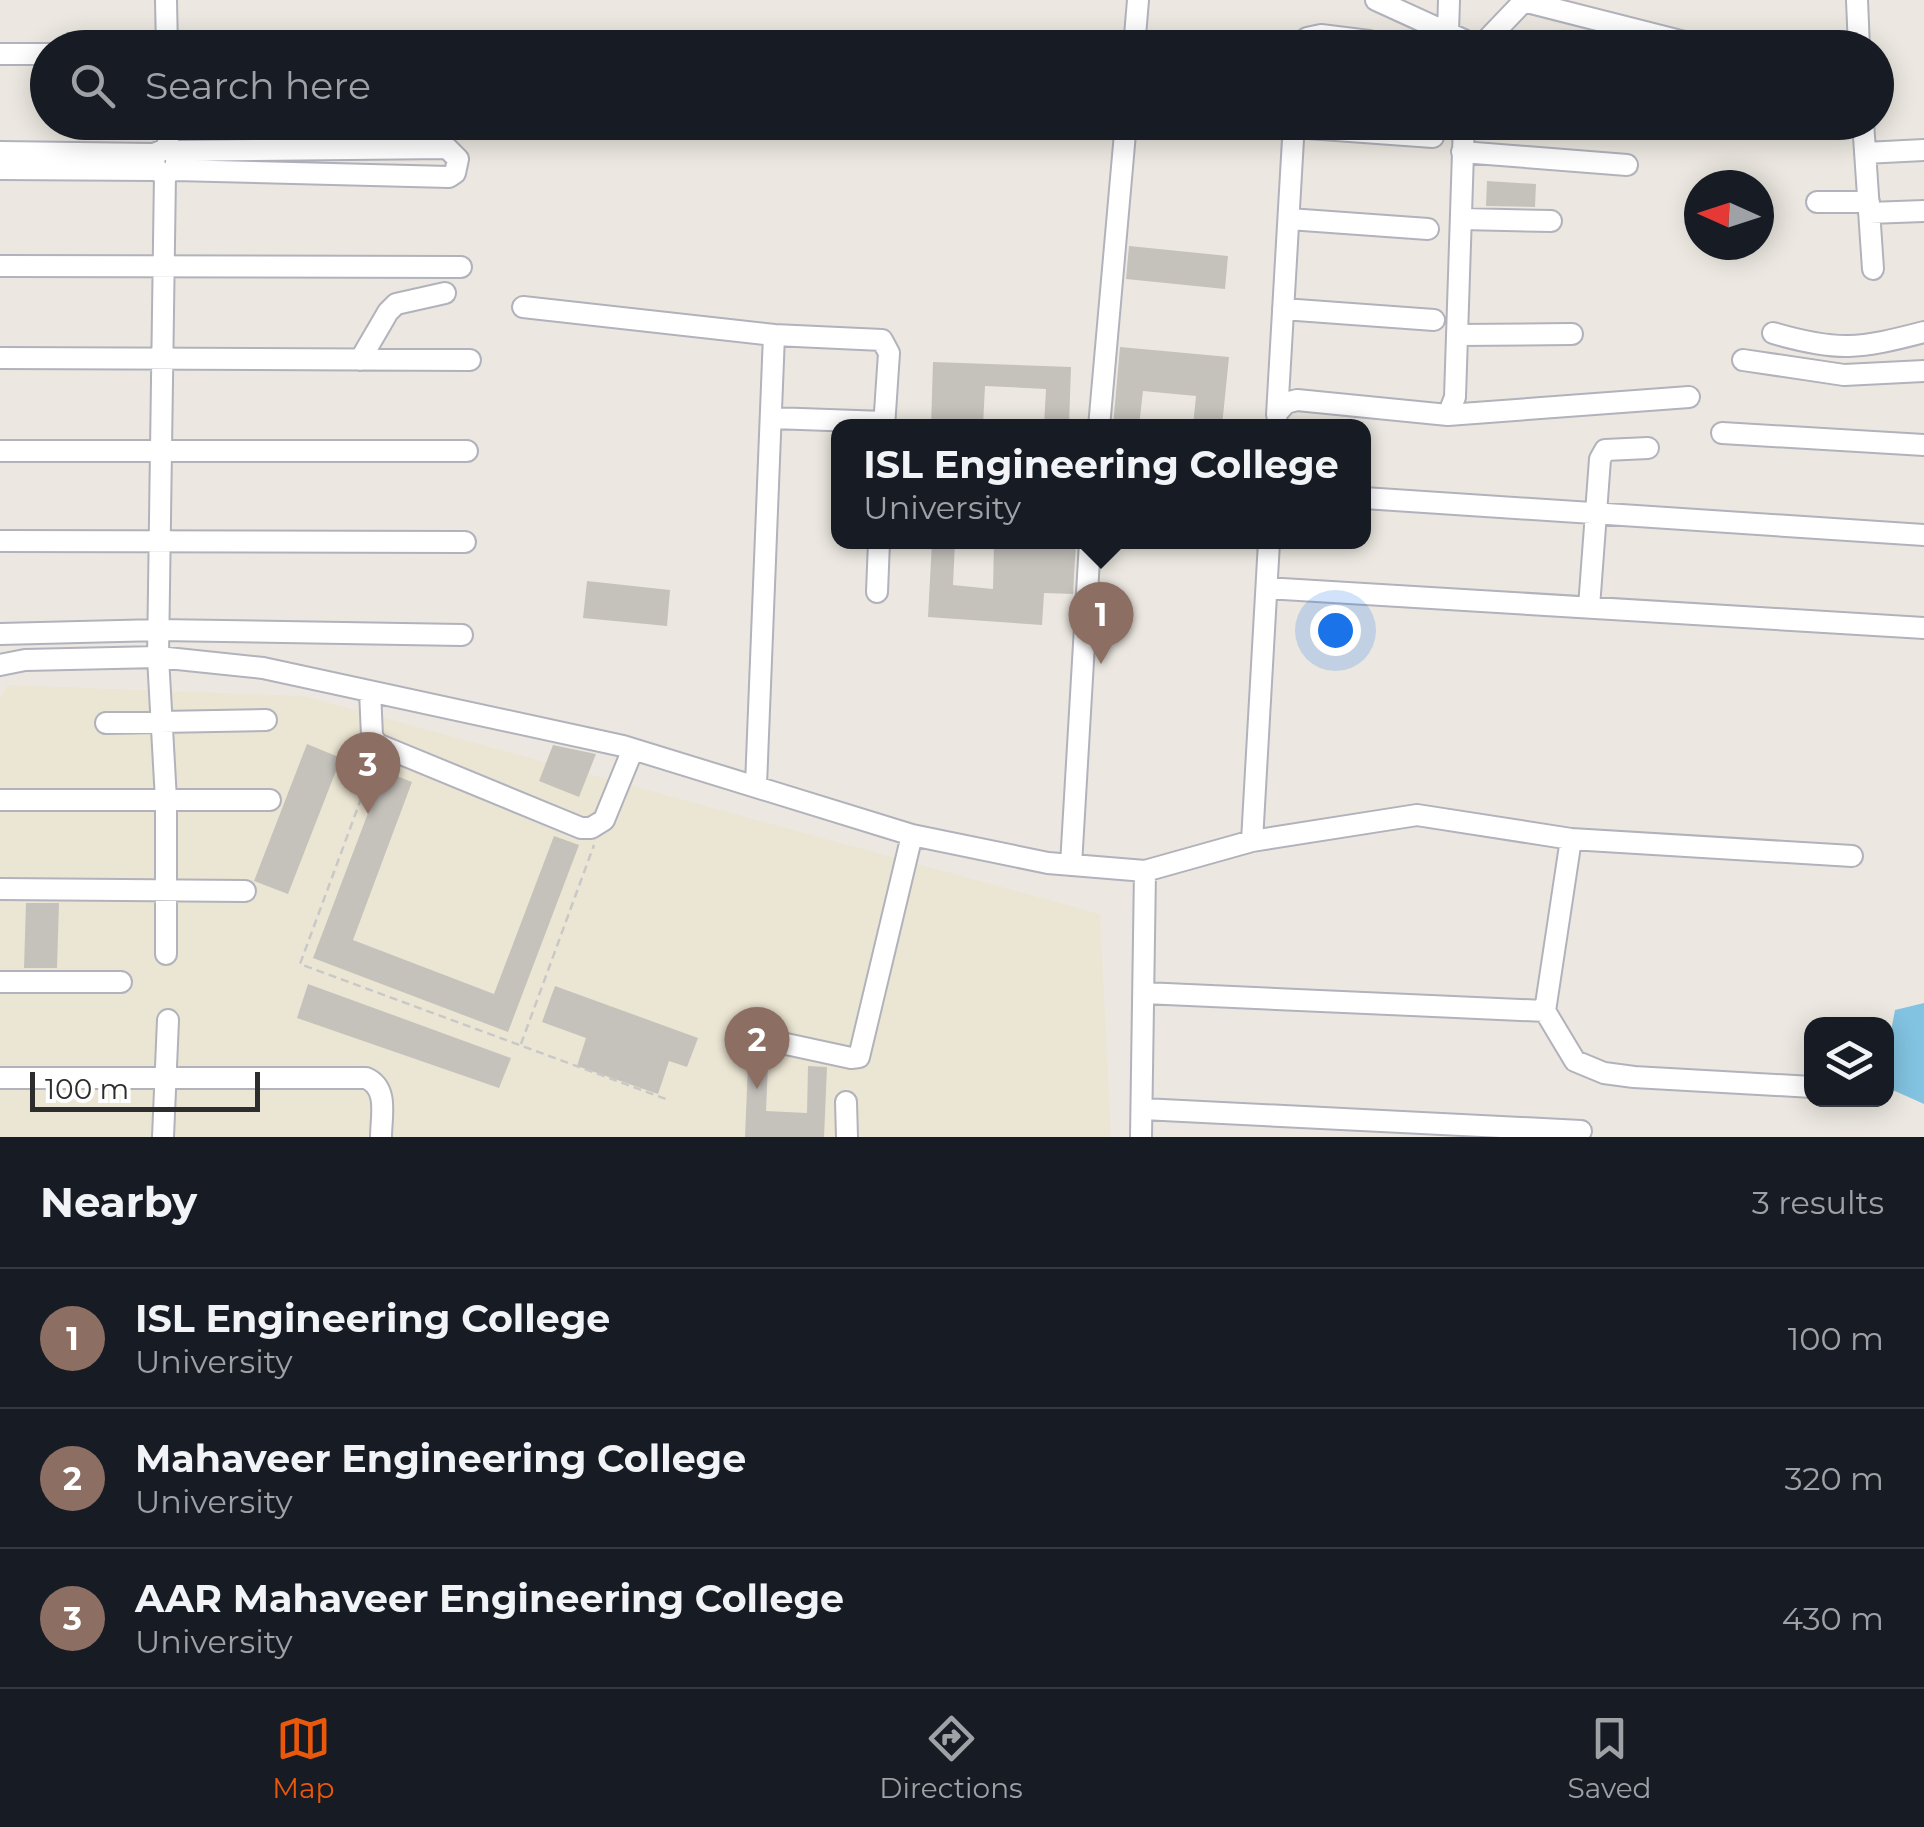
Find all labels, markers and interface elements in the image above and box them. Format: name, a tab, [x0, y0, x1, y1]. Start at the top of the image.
search box	[30, 30, 1894, 140]
icon: search	[65, 58, 120, 113]
text: Search here	[145, 62, 371, 109]
north arrow	[1684, 170, 1774, 260]
popup	[831, 419, 1371, 549]
text: ISL Engineering College	[863, 441, 1339, 488]
text: University	[863, 488, 1021, 527]
pin: 1	[1068, 582, 1134, 664]
your location	[1310, 605, 1361, 656]
pin: 3	[336, 732, 400, 814]
pin: 2	[724, 1006, 790, 1089]
map controls	[1804, 1017, 1894, 1107]
button: layers	[1804, 1017, 1894, 1107]
scale bar	[30, 1067, 260, 1112]
text: 100 m	[45, 1072, 129, 1106]
text: Nearby	[40, 1176, 197, 1228]
text: 3 results	[1752, 1183, 1884, 1222]
text: ISL Engineering College	[135, 1295, 610, 1342]
text: 1	[66, 1319, 79, 1358]
text: 100 m	[1788, 1319, 1884, 1358]
text: University	[135, 1342, 293, 1381]
text: Mahaveer Engineering College	[135, 1435, 746, 1482]
text: 2	[63, 1459, 82, 1498]
text: 320 m	[1784, 1459, 1884, 1498]
text: University	[135, 1482, 293, 1521]
text: AAR Mahaveer Engineering College	[135, 1575, 844, 1622]
text: 3	[63, 1599, 82, 1638]
text: 430 m	[1782, 1599, 1884, 1638]
text: University	[135, 1622, 293, 1661]
tab: Map	[272, 1711, 335, 1805]
tab: Directions	[879, 1711, 1023, 1805]
tab: Saved	[1567, 1711, 1652, 1805]

